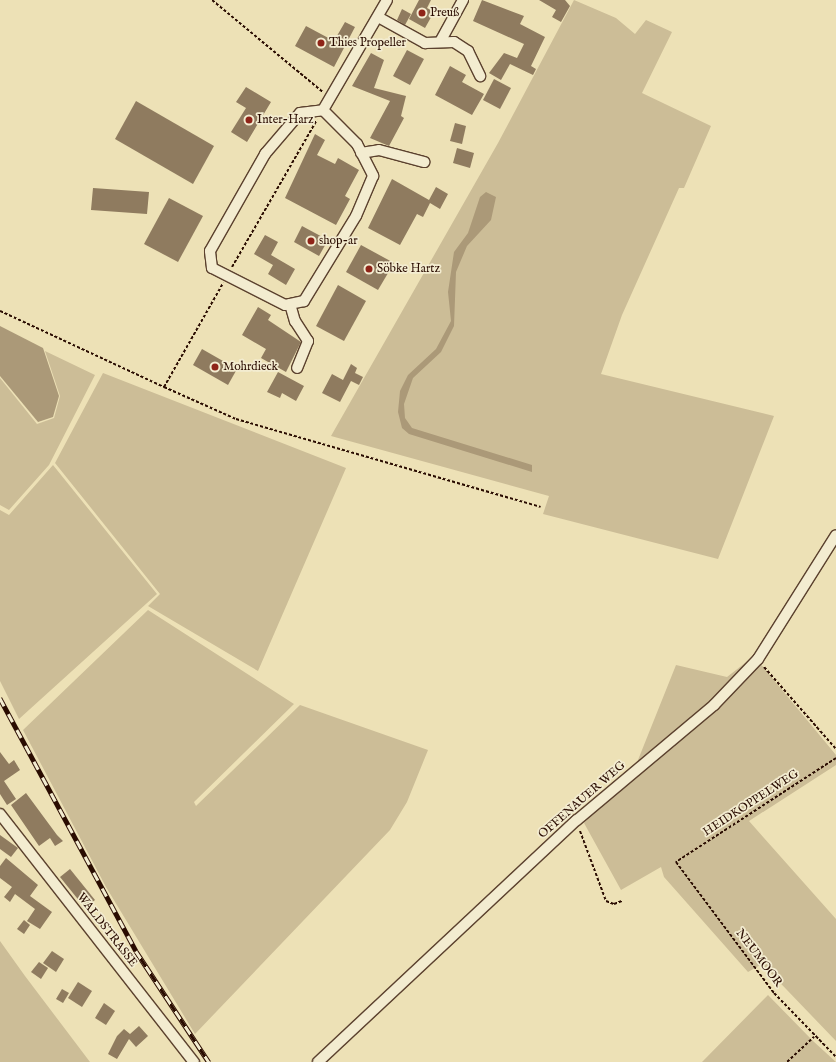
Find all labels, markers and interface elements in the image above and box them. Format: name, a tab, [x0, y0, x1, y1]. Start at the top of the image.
place label: Preuß	[430, 6, 459, 20]
marker: Preuß	[417, 8, 427, 18]
place label: Thies Propeller	[329, 36, 406, 50]
marker: Thies Propeller	[316, 38, 326, 48]
place label: Inter-Harz	[257, 113, 314, 127]
marker: Inter-Harz	[244, 115, 254, 125]
place label: shop-ar	[319, 234, 358, 248]
marker: shop-ar	[306, 236, 316, 246]
place label: Söbke Hartz	[377, 262, 440, 276]
marker: Söbke Hartz	[364, 264, 374, 274]
place label: Mohrdieck	[223, 360, 278, 374]
marker: Mohrdieck	[210, 362, 220, 372]
street label: OFFENAUER WEG	[536, 758, 628, 842]
street label: HEIDKOPPELWEG	[700, 767, 802, 839]
street label: WALDSTRASSE	[74, 890, 140, 970]
street label: NEUMOOR	[733, 926, 785, 990]

